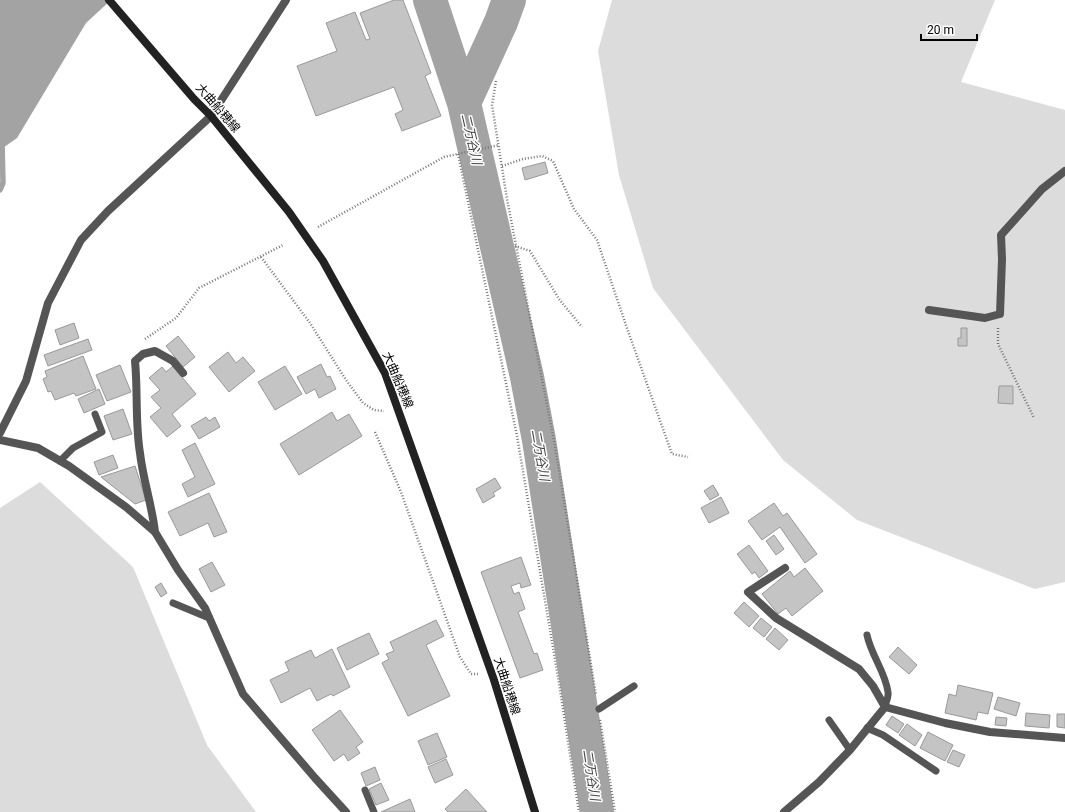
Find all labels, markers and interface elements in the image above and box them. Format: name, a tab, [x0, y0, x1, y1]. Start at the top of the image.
scale bar	[921, 16, 977, 42]
text: 20 m	[927, 23, 954, 37]
street label: 大曲船穂線	[193, 81, 243, 135]
water label: 二万谷川	[458, 112, 485, 168]
street label: 大曲船穂線	[380, 350, 416, 410]
water label: 二万谷川	[529, 428, 553, 484]
street label: 大曲船穂線	[491, 655, 523, 717]
water label: 二万谷川	[580, 748, 603, 804]

